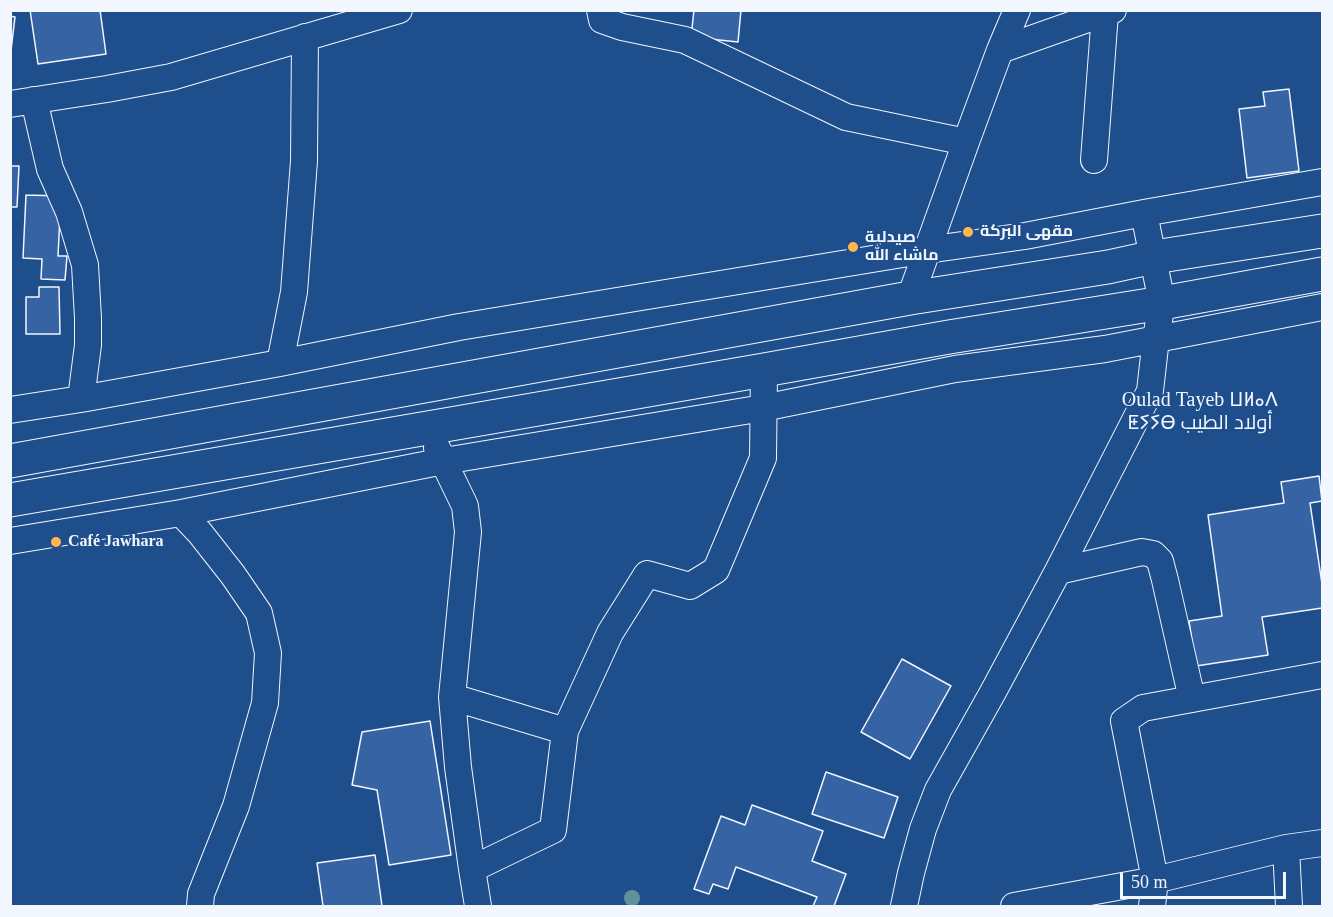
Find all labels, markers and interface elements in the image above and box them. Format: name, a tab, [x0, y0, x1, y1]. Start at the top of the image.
place label: مقهى البركة	[980, 222, 1073, 242]
marker: مقهى البركة	[961, 225, 975, 239]
place label: صيدلية ماشاء الله	[865, 228, 938, 266]
marker: صيدلية ماشاء الله	[846, 240, 860, 254]
district label: Oulad Tayeb ⵡⵍⴰⴷ ⵟⵢⵢⴱ أولاد الطيب	[1122, 389, 1278, 436]
place label: Café Jawhara	[68, 532, 164, 552]
marker: Café Jawhara	[49, 535, 63, 549]
scale bar	[1123, 860, 1290, 898]
text: 50 m	[1131, 872, 1168, 892]

